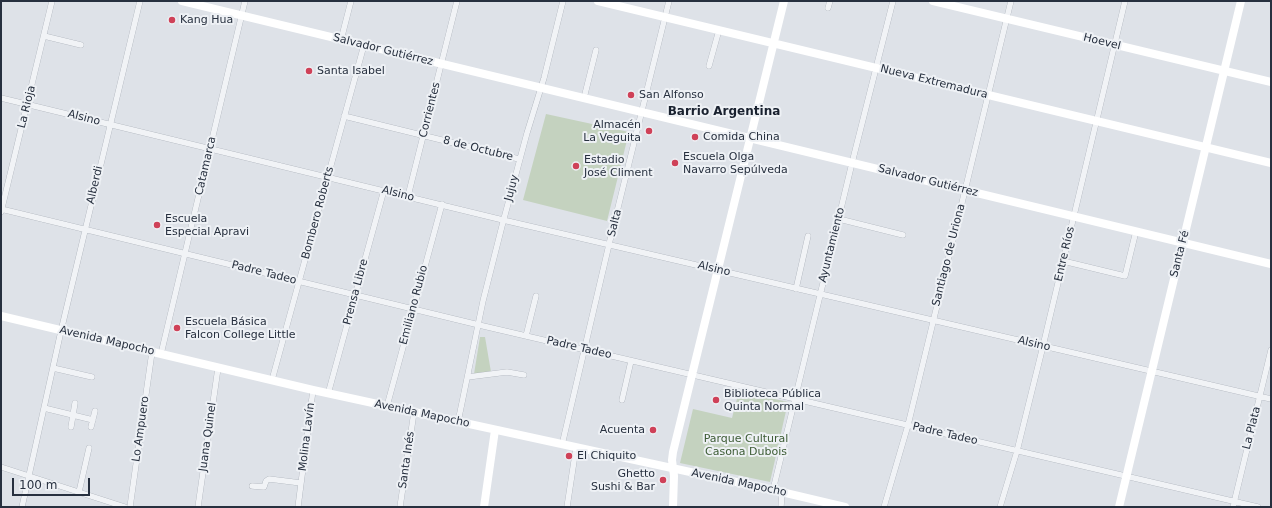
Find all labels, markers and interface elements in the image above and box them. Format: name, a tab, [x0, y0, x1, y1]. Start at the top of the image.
place label: Kang Hua	[180, 13, 233, 27]
marker: Kang Hua	[167, 15, 177, 25]
street label: Salvador Gutiérrez	[332, 31, 434, 69]
street label: Hoevel	[1082, 31, 1122, 53]
street label: Nueva Extremadura	[879, 62, 989, 102]
place label: Santa Isabel	[317, 64, 385, 78]
marker: Santa Isabel	[304, 66, 314, 76]
street label: Corrientes	[417, 81, 443, 139]
street label: La Rioja	[15, 84, 39, 130]
place label: San Alfonso	[639, 88, 704, 102]
marker: San Alfonso	[626, 90, 636, 100]
district label: Barrio Argentina	[668, 105, 780, 119]
street label: Alsino	[66, 108, 102, 128]
place label: Almacén La Veguita	[583, 118, 641, 144]
marker: Almacén La Veguita	[644, 126, 654, 136]
place label: Comida China	[703, 130, 780, 144]
marker: Comida China	[690, 132, 700, 142]
street label: 8 de Octubre	[442, 134, 514, 164]
street label: Catamarca	[193, 135, 219, 197]
place label: Escuela Olga Navarro Sepúlveda	[683, 150, 788, 176]
place label: Estadio José Climent	[584, 153, 653, 179]
marker: Escuela Olga Navarro Sepúlveda	[670, 158, 680, 168]
marker: Estadio José Climent	[571, 161, 581, 171]
street label: Salvador Gutiérrez	[877, 162, 979, 200]
street label: Alberdi	[84, 165, 106, 205]
street label: Bombero Roberts	[299, 165, 337, 261]
street label: Jujuy	[502, 173, 522, 203]
street label: Alsino	[380, 184, 416, 204]
street label: Santiago de Uriona	[930, 202, 968, 308]
street label: Ayuntamiento	[816, 206, 848, 284]
street label: Salta	[605, 208, 625, 238]
place label: Escuela Especial Apravi	[165, 212, 249, 238]
marker: Escuela Especial Apravi	[152, 220, 162, 230]
street label: Entre Ríos	[1052, 225, 1078, 283]
street label: Santa Fé	[1168, 229, 1192, 279]
street label: Prensa Libre	[341, 258, 371, 326]
street label: Padre Tadeo	[230, 259, 298, 287]
street label: Alsino	[696, 259, 732, 279]
street label: Emiliano Rubio	[397, 264, 431, 346]
place label: Escuela Básica Falcon College Little	[185, 315, 296, 341]
marker: Escuela Básica Falcon College Little	[172, 323, 182, 333]
street label: Avenida Mapocho	[58, 324, 156, 358]
street label: Padre Tadeo	[545, 334, 613, 362]
street label: Alsino	[1016, 334, 1052, 354]
place label: Biblioteca Pública Quinta Normal	[724, 387, 821, 413]
street label: Lo Ampuero	[130, 395, 152, 463]
marker: Biblioteca Pública Quinta Normal	[711, 395, 721, 405]
street label: Avenida Mapocho	[373, 397, 471, 431]
street label: Juana Quinel	[197, 402, 219, 472]
street label: Molina Lavín	[296, 402, 318, 472]
street label: La Plata	[1240, 405, 1264, 451]
street label: Padre Tadeo	[911, 420, 979, 448]
place label: Acuenta	[600, 423, 645, 437]
marker: Acuenta	[648, 425, 658, 435]
street label: Santa Inés	[396, 430, 418, 490]
park label: Parque Cultural Casona Dubois	[704, 432, 788, 458]
place label: El Chiquito	[577, 449, 636, 463]
marker: El Chiquito	[564, 451, 574, 461]
street label: Avenida Mapocho	[690, 466, 788, 500]
place label: Ghetto Sushi & Bar	[591, 467, 655, 493]
scale bar	[14, 470, 92, 496]
marker: Ghetto Sushi & Bar	[658, 475, 668, 485]
text: 100 m	[19, 478, 57, 492]

